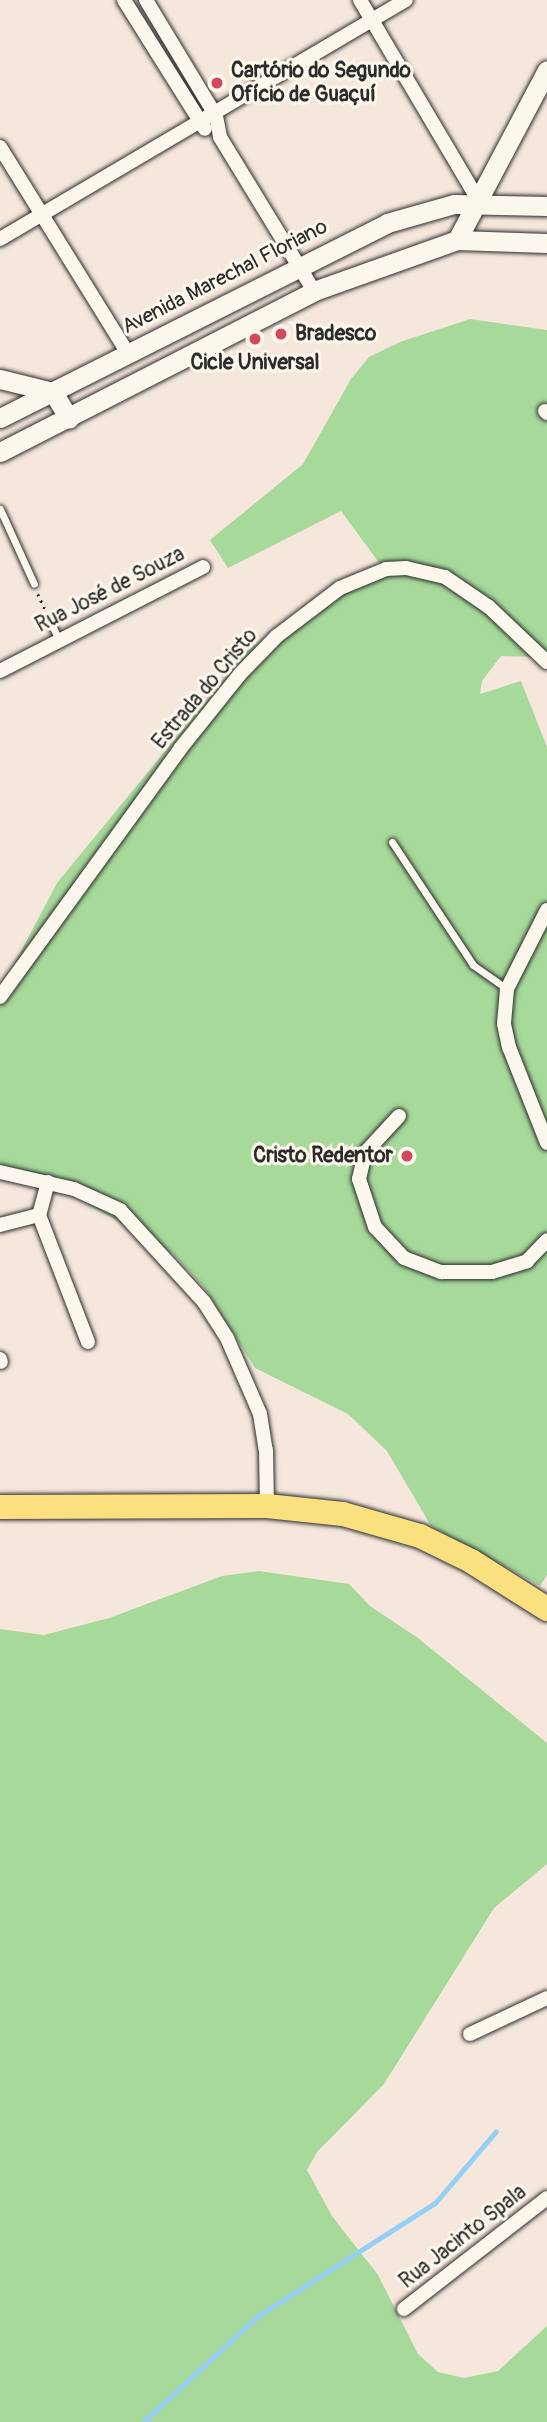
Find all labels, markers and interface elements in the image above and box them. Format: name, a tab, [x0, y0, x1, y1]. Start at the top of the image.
place label: Cartório do Segundo Ofício de Guaçuí	[231, 58, 411, 108]
marker: Cartório do Segundo Ofício de Guaçuí	[209, 75, 225, 91]
street label: Avenida Marechal Floriano	[118, 214, 332, 340]
place label: Bradesco	[295, 321, 376, 347]
marker: Bradesco	[273, 326, 289, 342]
marker: Cicle Universal	[247, 331, 263, 347]
place label: Cicle Universal	[191, 350, 319, 376]
street label: Rua José de Souza	[31, 542, 189, 638]
street label: Estrada do Cristo	[147, 624, 263, 754]
place label: Cristo Redentor	[253, 1143, 393, 1169]
marker: Cristo Redentor	[399, 1148, 415, 1164]
street label: Rua Jacinto Spala	[395, 2180, 531, 2294]

